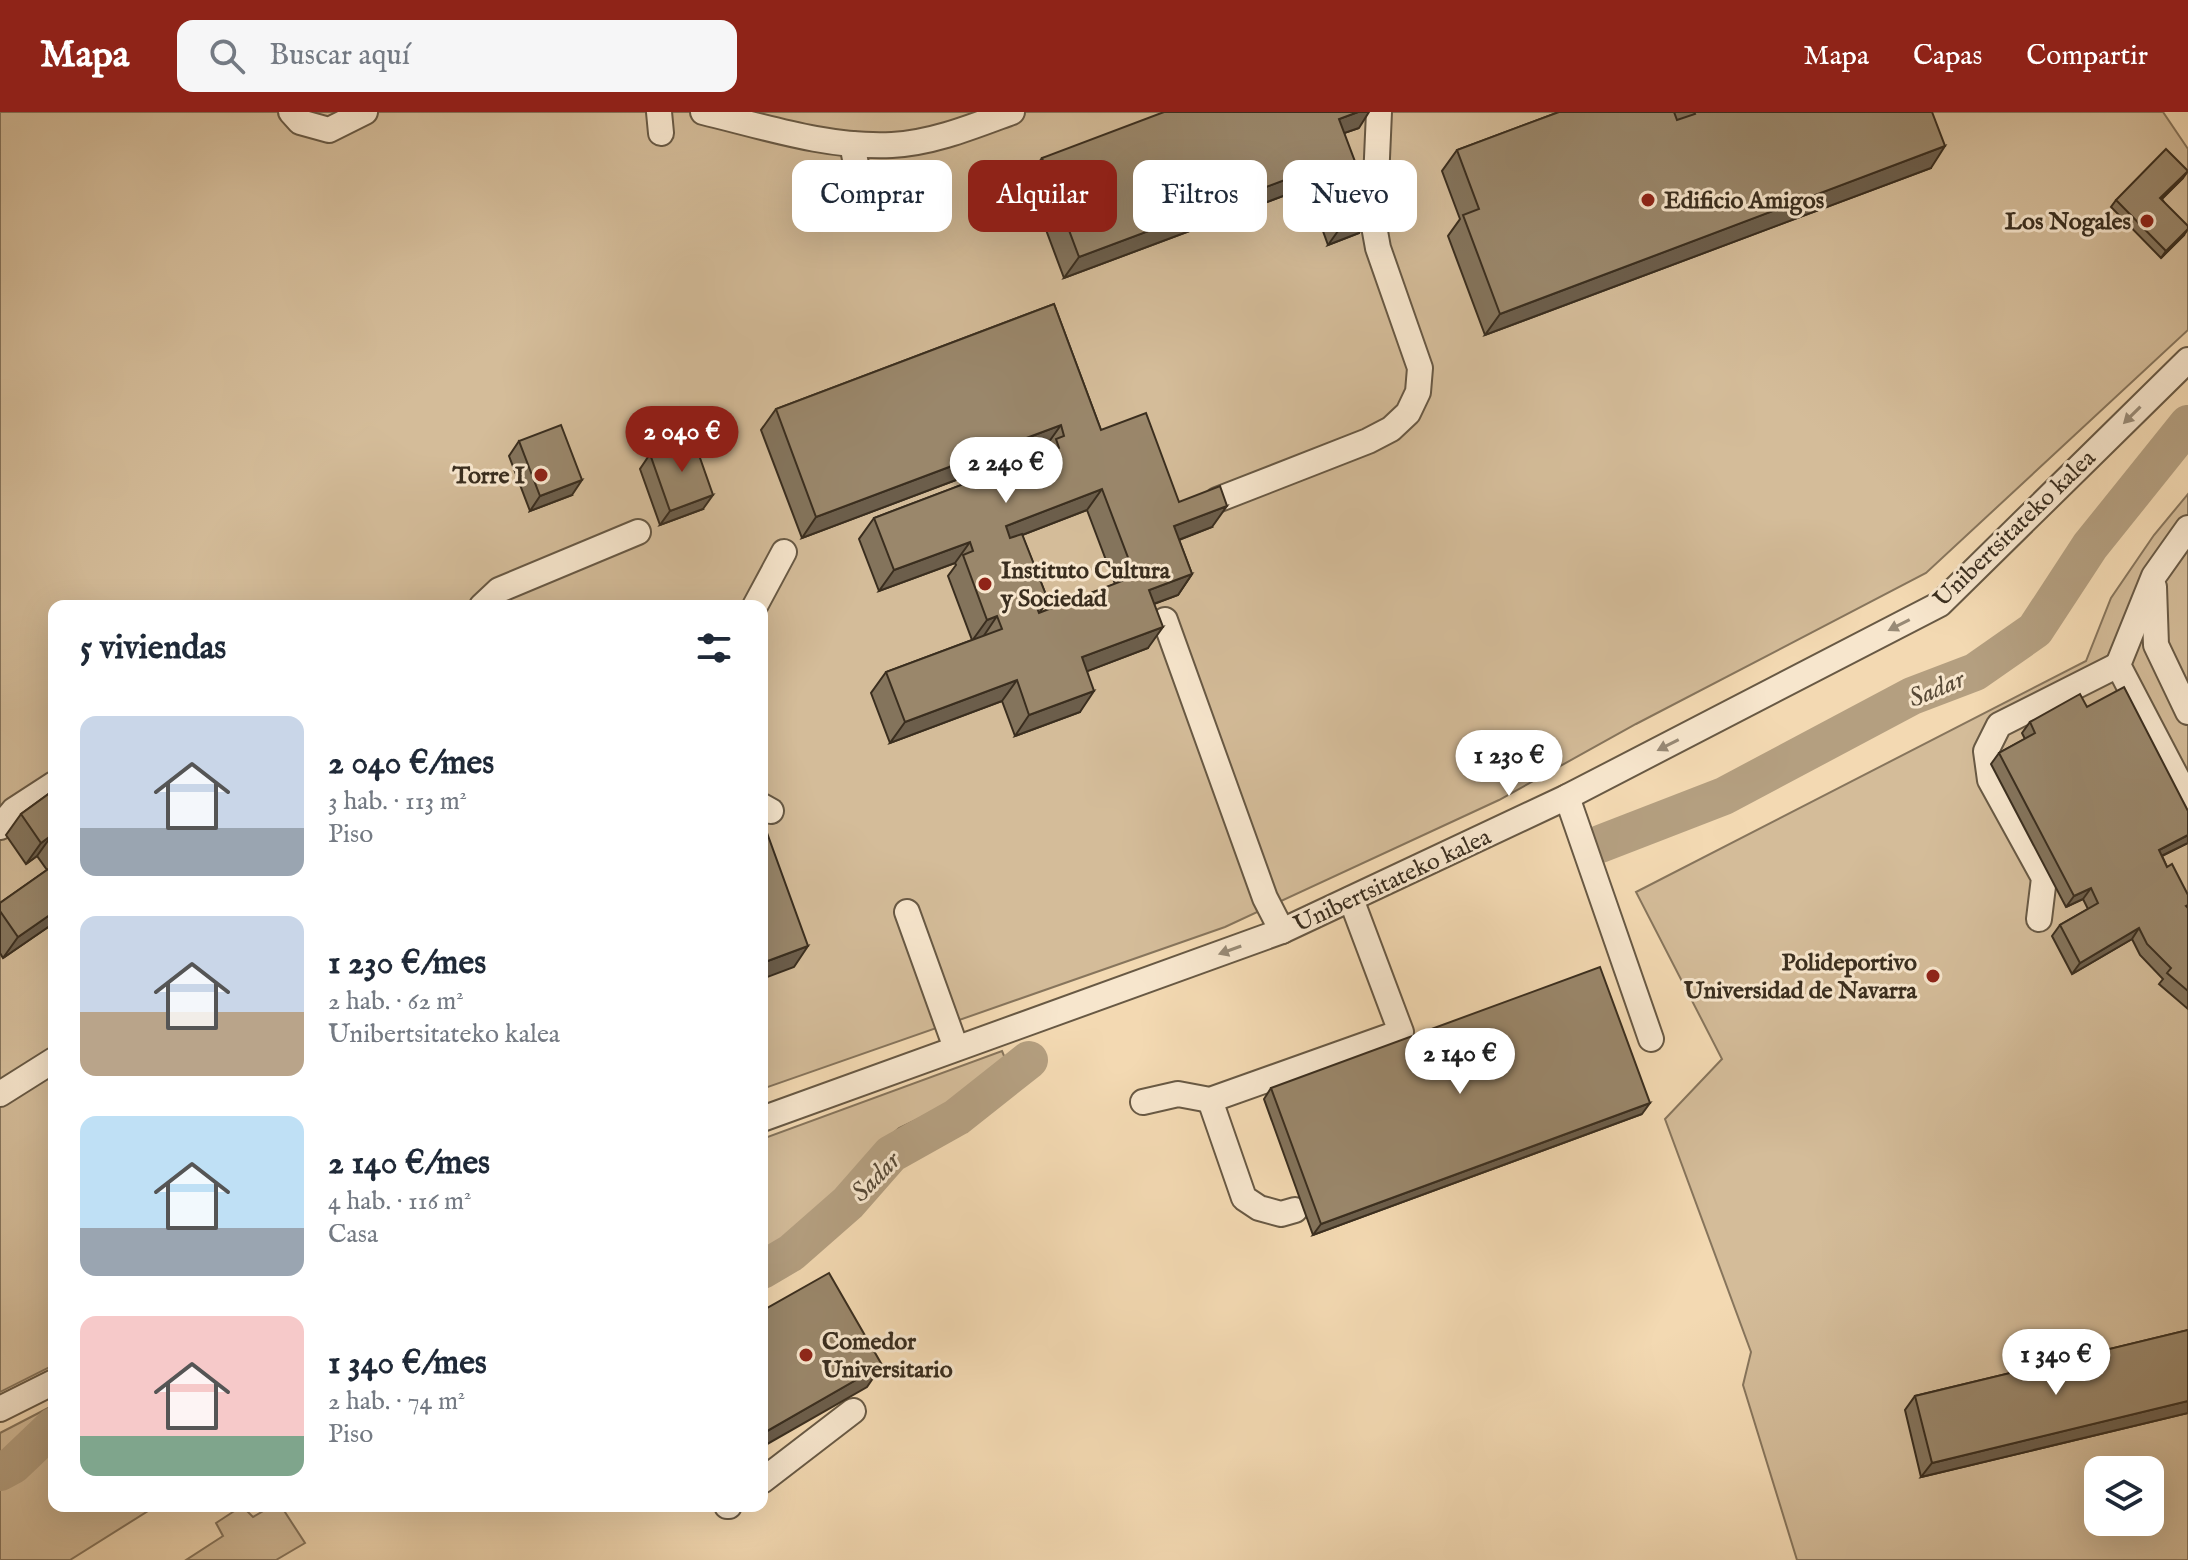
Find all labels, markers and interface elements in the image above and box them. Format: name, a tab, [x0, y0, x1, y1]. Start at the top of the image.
search box	[177, 20, 737, 92]
text: Mapa	[40, 32, 129, 80]
icon: search	[205, 34, 249, 78]
text: Buscar aquí	[269, 37, 410, 75]
text: Mapa	[1803, 39, 1869, 74]
text: Capas	[1913, 39, 1982, 74]
text: Compartir	[2026, 39, 2148, 74]
chip: Comprar	[792, 160, 952, 232]
chip: Alquilar	[968, 160, 1117, 232]
chip: Filtros	[1133, 160, 1267, 232]
chip: Nuevo	[1283, 160, 1417, 232]
place label: Edificio Amigos	[1664, 186, 1825, 217]
marker: Edificio Amigos	[1639, 191, 1657, 209]
place label: Los Nogales	[2005, 207, 2132, 238]
marker: Los Nogales	[2138, 212, 2156, 230]
one-way arrow	[2123, 405, 2142, 424]
pin: 2 040 €	[608, 406, 756, 474]
text: 2 040 €	[643, 415, 721, 448]
pin: 2 240 €	[932, 437, 1080, 505]
street label: Unibertsitateko kalea	[1927, 443, 2103, 615]
text: 2 240 €	[968, 446, 1044, 479]
place label: Torre I	[452, 461, 526, 492]
marker: Torre I	[532, 466, 550, 484]
place label: Instituto Cultura y Sociedad	[1000, 556, 1171, 615]
marker: Instituto Cultura y Sociedad	[976, 575, 994, 593]
one-way arrow	[1888, 619, 1911, 632]
icon: filters	[692, 626, 736, 670]
text: 5 viviendas	[80, 627, 226, 670]
water label: Sadar	[1904, 662, 1971, 716]
pin: 1 230 €	[1435, 730, 1583, 798]
one-way arrow	[1657, 738, 1680, 752]
text: 1 230 €	[1474, 739, 1544, 772]
text: 2 040 €/mes	[328, 742, 494, 785]
icon: home	[144, 748, 240, 844]
text: 3 hab. · 113 m²	[328, 785, 467, 818]
text: Piso	[328, 818, 373, 851]
street label: Unibertsitateko kalea	[1289, 822, 1497, 941]
text: 1 230 €/mes	[328, 942, 486, 985]
one-way arrow	[1218, 945, 1242, 957]
icon: home	[144, 948, 240, 1044]
place label: Polideportivo Universidad de Navarra	[1683, 948, 1918, 1007]
marker: Polideportivo Universidad de Navarra	[1924, 967, 1942, 985]
text: 2 hab. · 62 m²	[328, 985, 464, 1018]
text: Unibertsitateko kalea	[328, 1018, 560, 1051]
pin: 2 140 €	[1386, 1028, 1534, 1096]
text: 2 140 €	[1423, 1037, 1497, 1070]
text: 2 140 €/mes	[328, 1142, 490, 1185]
water label: Sadar	[844, 1144, 909, 1209]
icon: home	[144, 1148, 240, 1244]
text: 4 hab. · 116 m²	[328, 1185, 471, 1218]
text: Casa	[328, 1218, 378, 1251]
place label: Comedor Universitario	[821, 1327, 953, 1386]
pin: 1 340 €	[1982, 1329, 2130, 1397]
text: 1 340 €	[2020, 1338, 2092, 1371]
text: 1 340 €/mes	[328, 1342, 487, 1385]
marker: Comedor Universitario	[797, 1346, 815, 1364]
icon: home	[144, 1348, 240, 1444]
text: 2 hab. · 74 m²	[328, 1385, 465, 1418]
text: Piso	[328, 1418, 373, 1451]
map controls	[2084, 1456, 2164, 1536]
button: layers	[2084, 1456, 2164, 1536]

